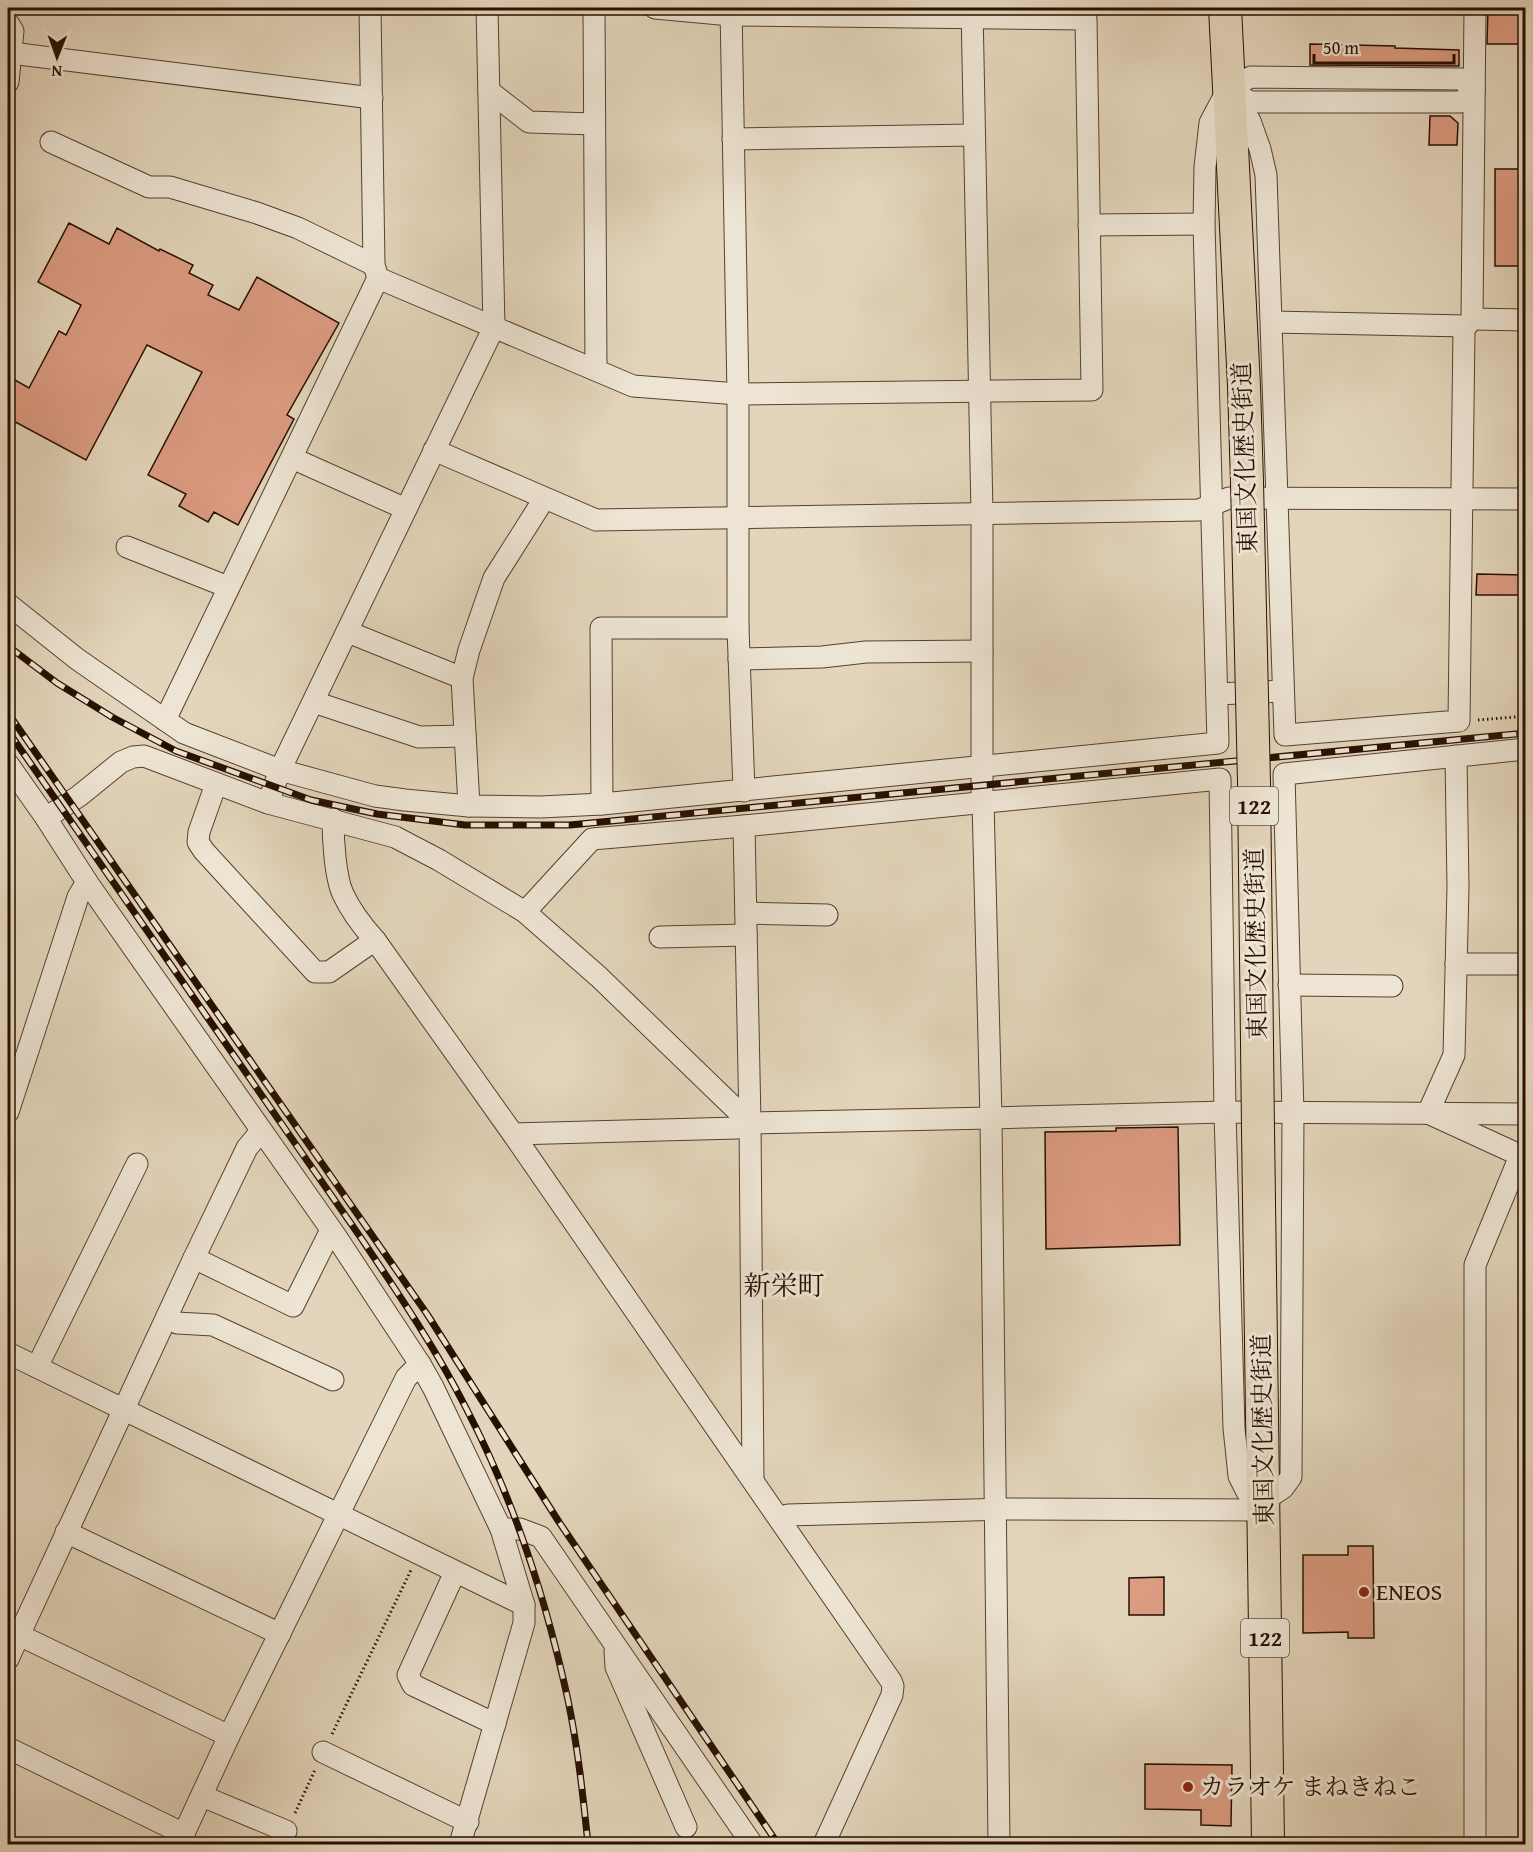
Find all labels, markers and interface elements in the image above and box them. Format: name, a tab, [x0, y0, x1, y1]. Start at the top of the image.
north arrow	[27, 27, 87, 87]
scale bar	[1314, 27, 1454, 65]
text: 50 m	[1323, 34, 1359, 61]
text: N	[51, 60, 62, 84]
street label: 東国文化歴史街道	[1224, 361, 1265, 555]
road number: 122	[1230, 787, 1278, 825]
street label: 東国文化歴史街道	[1236, 848, 1275, 1040]
district label: 新栄町	[744, 1265, 825, 1305]
street label: 東国文化歴史街道	[1243, 1334, 1282, 1526]
place label: ENEOS	[1376, 1574, 1442, 1609]
marker: ENEOS	[1357, 1585, 1371, 1599]
road number: 122	[1241, 1619, 1289, 1657]
place label: カラオケ まねきねこ	[1200, 1769, 1421, 1804]
marker: カラオケ まねきねこ	[1181, 1780, 1195, 1794]

